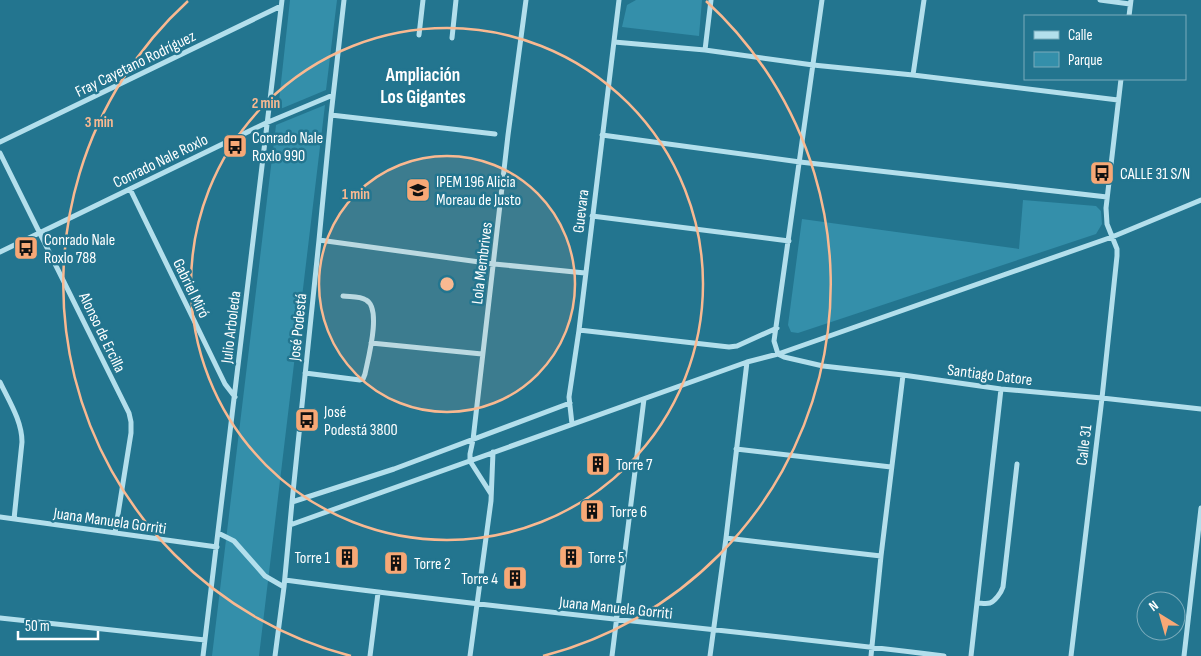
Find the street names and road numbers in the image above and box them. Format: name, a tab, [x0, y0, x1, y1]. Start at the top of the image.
street label: Fray Cayetano Rodríguez	[72, 27, 199, 102]
street label: Conrado Nale Roxlo	[110, 130, 211, 192]
street label: Guevara	[569, 188, 594, 234]
street label: Lola Membrives	[468, 221, 497, 305]
street label: Gabriel Miró	[168, 256, 213, 321]
street label: Alonso de Ercilla	[74, 289, 129, 376]
street label: Julio Arboleda	[218, 290, 245, 365]
street label: José Podestá	[285, 292, 311, 363]
street label: Santiago Datore	[946, 361, 1033, 390]
street label: Calle 31	[1073, 423, 1096, 467]
street label: Juana Manuela Gorriti	[51, 504, 167, 539]
street label: Juana Manuela Gorriti	[557, 593, 673, 624]

